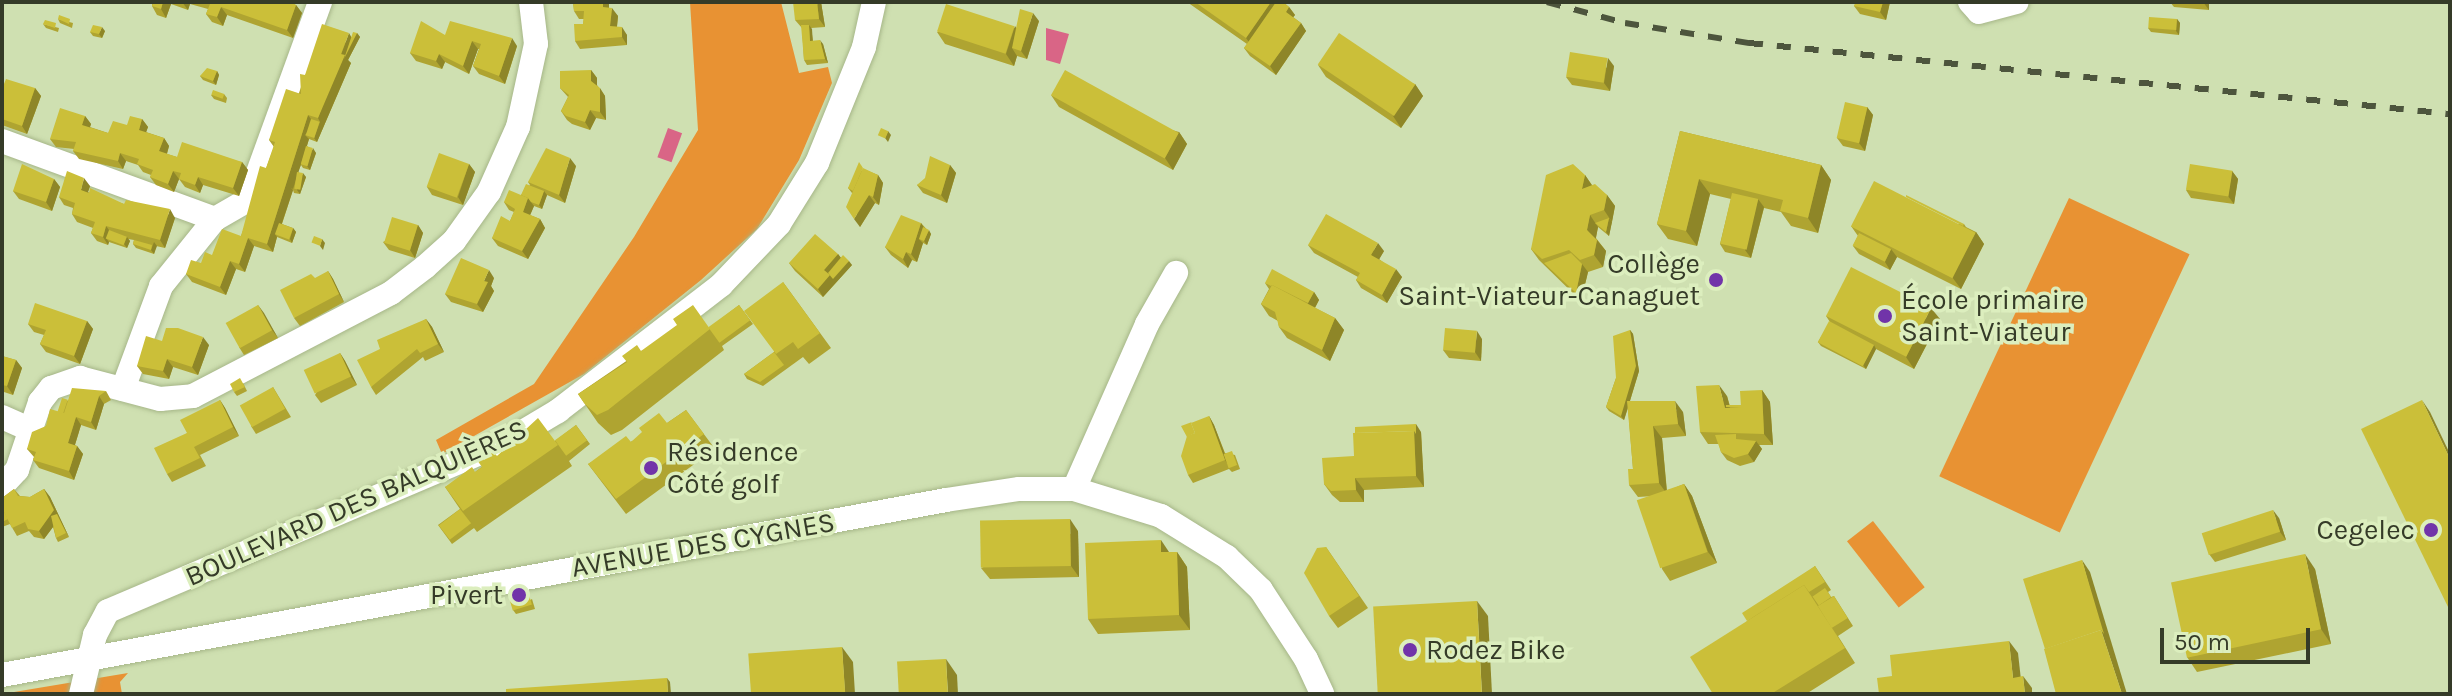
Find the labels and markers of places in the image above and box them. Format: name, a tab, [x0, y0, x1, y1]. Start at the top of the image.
place label: Collège Saint-Viateur-Canaguet	[1398, 247, 1700, 313]
marker: Collège Saint-Viateur-Canaguet	[1707, 271, 1725, 289]
place label: École primaire Saint-Viateur	[1901, 283, 2085, 349]
marker: École primaire Saint-Viateur	[1876, 307, 1894, 325]
place label: Résidence Côté golf	[667, 435, 798, 501]
marker: Résidence Côté golf	[642, 459, 660, 477]
place label: Cegelec	[2317, 513, 2415, 547]
marker: Cegelec	[2422, 521, 2440, 539]
place label: Pivert	[430, 578, 503, 612]
marker: Pivert	[510, 586, 528, 604]
place label: Rodez Bike	[1426, 633, 1565, 667]
marker: Rodez Bike	[1401, 641, 1419, 659]

